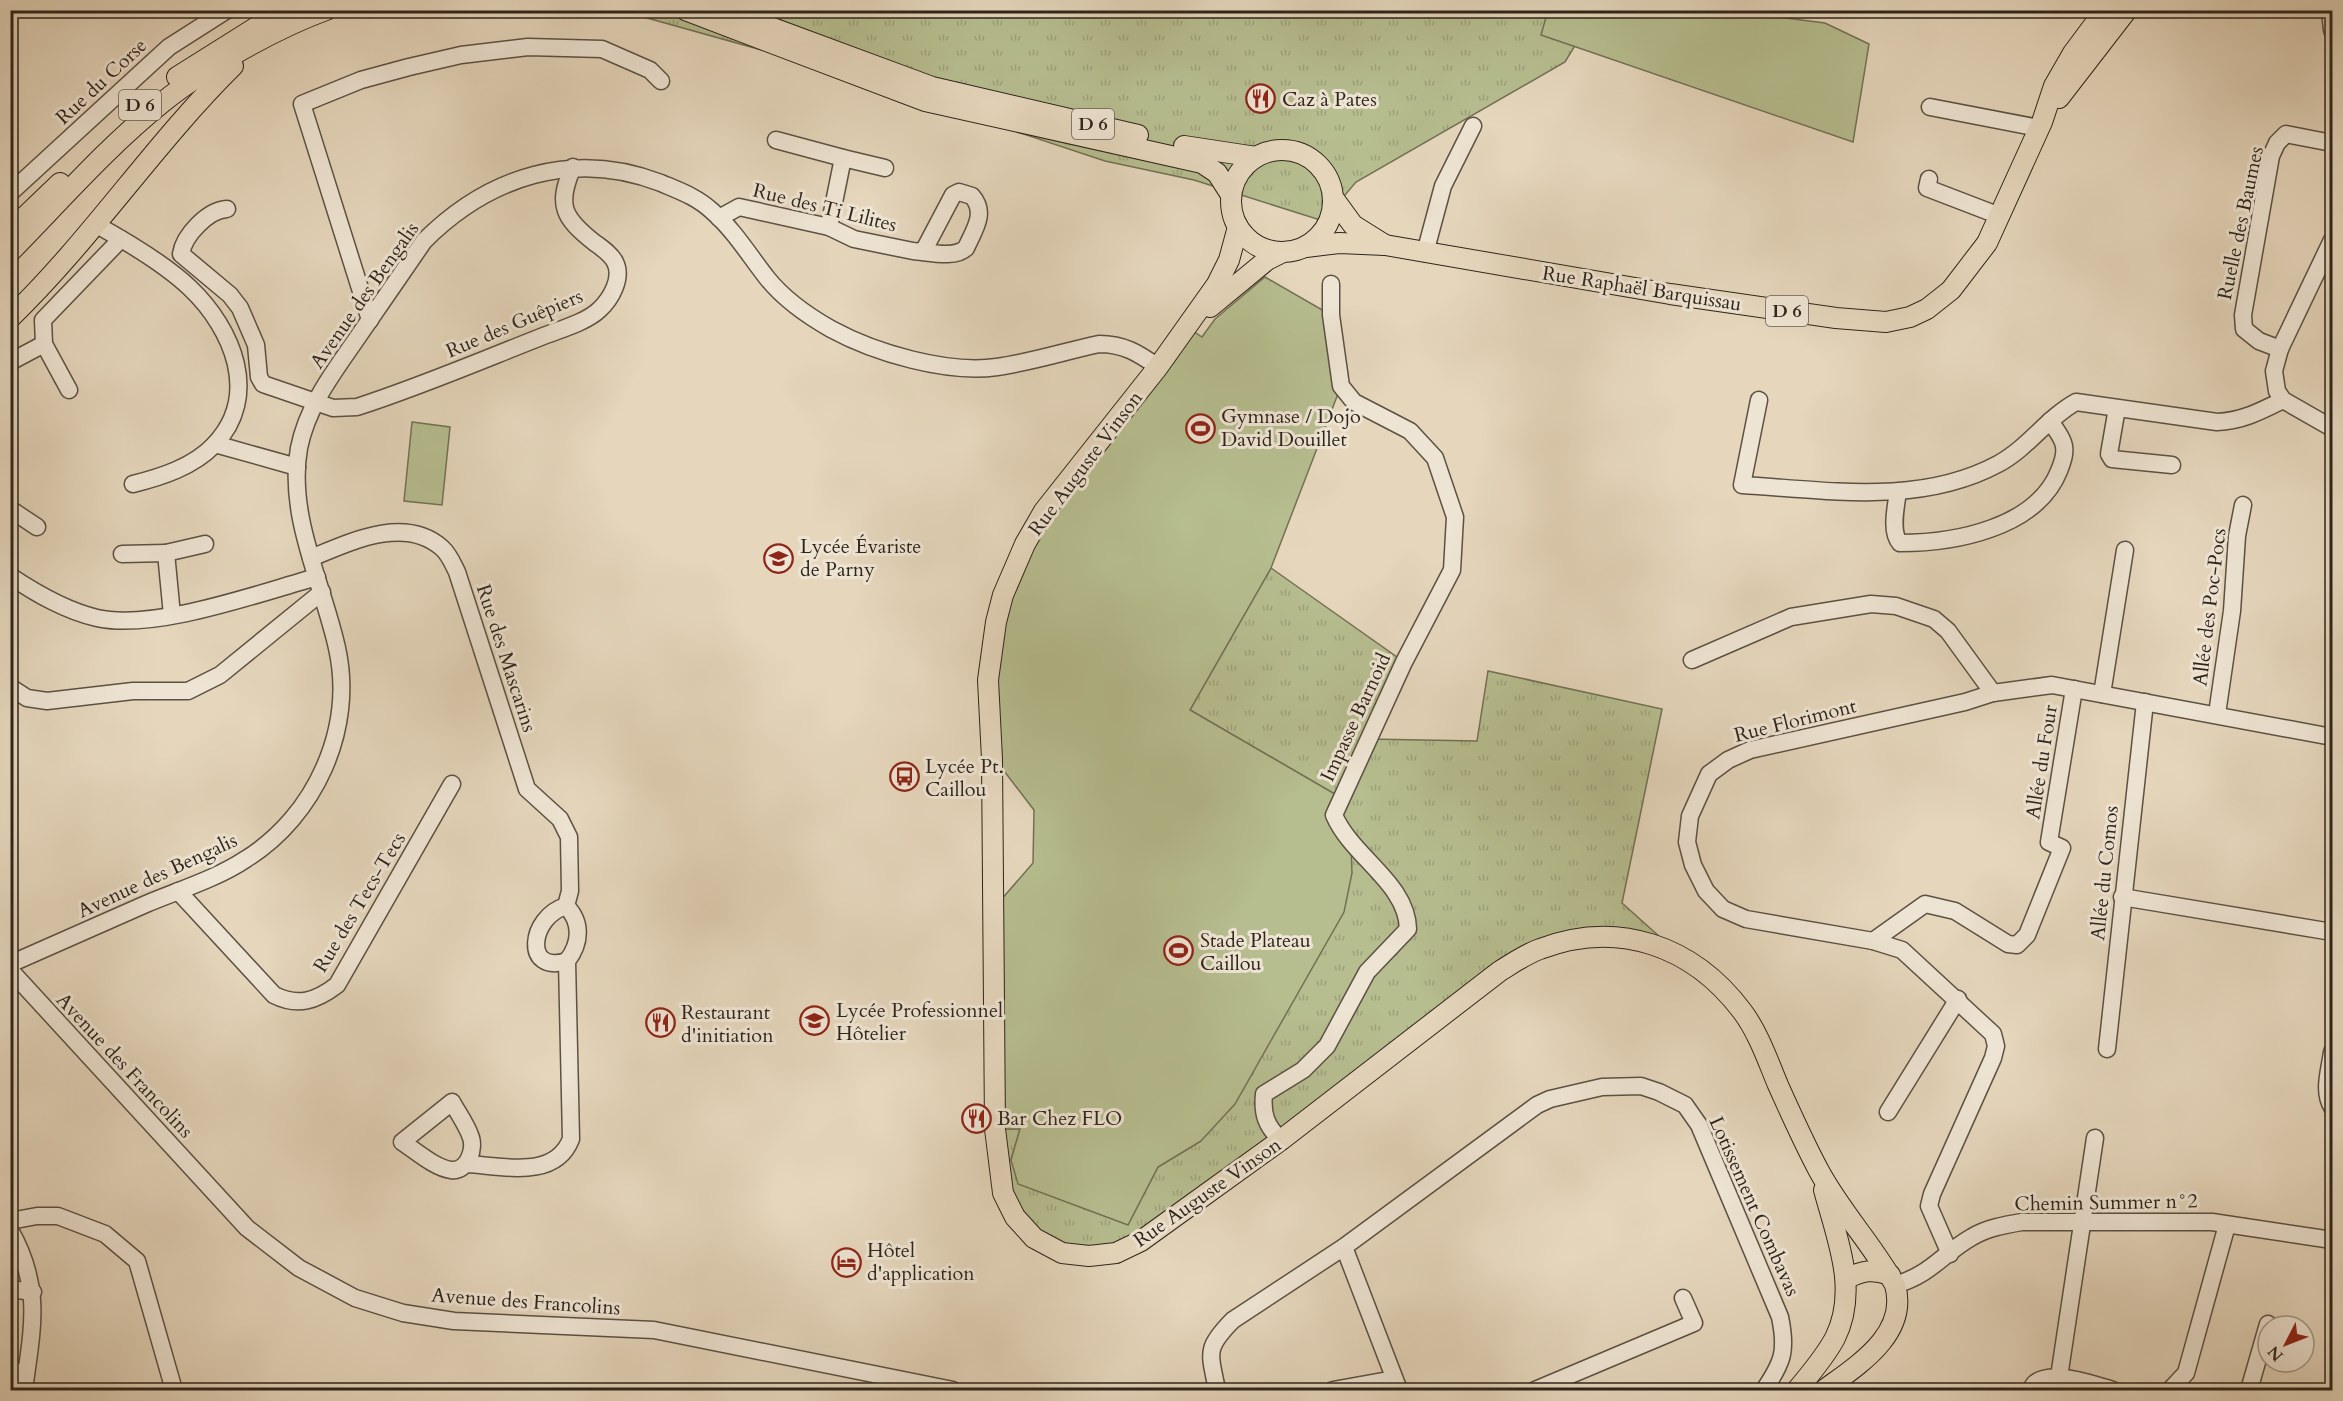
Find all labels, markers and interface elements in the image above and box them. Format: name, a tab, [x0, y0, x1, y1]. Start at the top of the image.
street label: Rue du Corse	[50, 32, 153, 131]
restaurant icon: Caz à Pates	[1245, 83, 1277, 115]
place label: Caz à Pates	[1282, 86, 1377, 113]
road number: D 6	[119, 90, 161, 120]
road number: D 6	[1072, 109, 1114, 139]
street label: Ruelle des Baumes	[2211, 144, 2270, 302]
street label: Rue des Ti Lilites	[750, 177, 900, 238]
street label: Avenue des Bengalis	[304, 217, 425, 374]
street label: Rue Raphaël Barquissau	[1540, 259, 1744, 318]
street label: Rue des Guêpiers	[442, 282, 587, 364]
road number: D 6	[1766, 296, 1808, 326]
street label: Rue Auguste Vinson	[1022, 385, 1149, 541]
place label: Gymnase / Dojo David Douillet	[1221, 403, 1361, 453]
sports icon: Gymnase / Dojo David Douillet	[1184, 412, 1216, 444]
street label: Allée des Poc-Pocs	[2186, 527, 2233, 688]
place label: Lycée Évariste de Parny	[800, 533, 921, 583]
school or university icon: Lycée Évariste de Parny	[763, 542, 795, 574]
street label: Rue des Mascarins	[470, 581, 543, 736]
street label: Impasse Barnoid	[1314, 648, 1397, 786]
street label: Rue Florimont	[1731, 692, 1860, 749]
street label: Allée du Four	[2019, 702, 2064, 821]
place label: Lycée Pt. Caillou	[925, 753, 1004, 803]
bus stop icon: Lycée Pt. Caillou	[888, 761, 920, 793]
street label: Allée du Comos	[2084, 804, 2125, 942]
street label: Avenue des Bengalis	[73, 827, 241, 924]
street label: Rue des Tecs-Tecs	[307, 827, 412, 977]
place label: Stade Plateau Caillou	[1200, 927, 1311, 977]
sports icon: Stade Plateau Caillou	[1163, 935, 1195, 967]
street label: Avenue des Francolins	[50, 987, 199, 1144]
place label: Lycée Professionnel Hôtelier	[836, 997, 1003, 1047]
place label: Restaurant d'initiation	[681, 999, 774, 1049]
school or university icon: Lycée Professionnel Hôtelier	[799, 1005, 831, 1037]
restaurant icon: Restaurant d'initiation	[644, 1007, 676, 1039]
restaurant icon: Bar Chez FLO	[960, 1102, 992, 1134]
place label: Bar Chez FLO	[997, 1105, 1122, 1132]
street label: Lotissement Combavas	[1703, 1112, 1806, 1300]
street label: Rue Auguste Vinson	[1128, 1131, 1287, 1254]
street label: Chemin Summer n°2	[2014, 1187, 2198, 1218]
place label: Hôtel d'application	[867, 1237, 975, 1287]
hotel icon: Hôtel d'application	[830, 1246, 862, 1278]
street label: Avenue des Francolins	[431, 1281, 621, 1322]
north arrow	[2256, 1314, 2316, 1374]
text: N	[2263, 1341, 2288, 1366]

